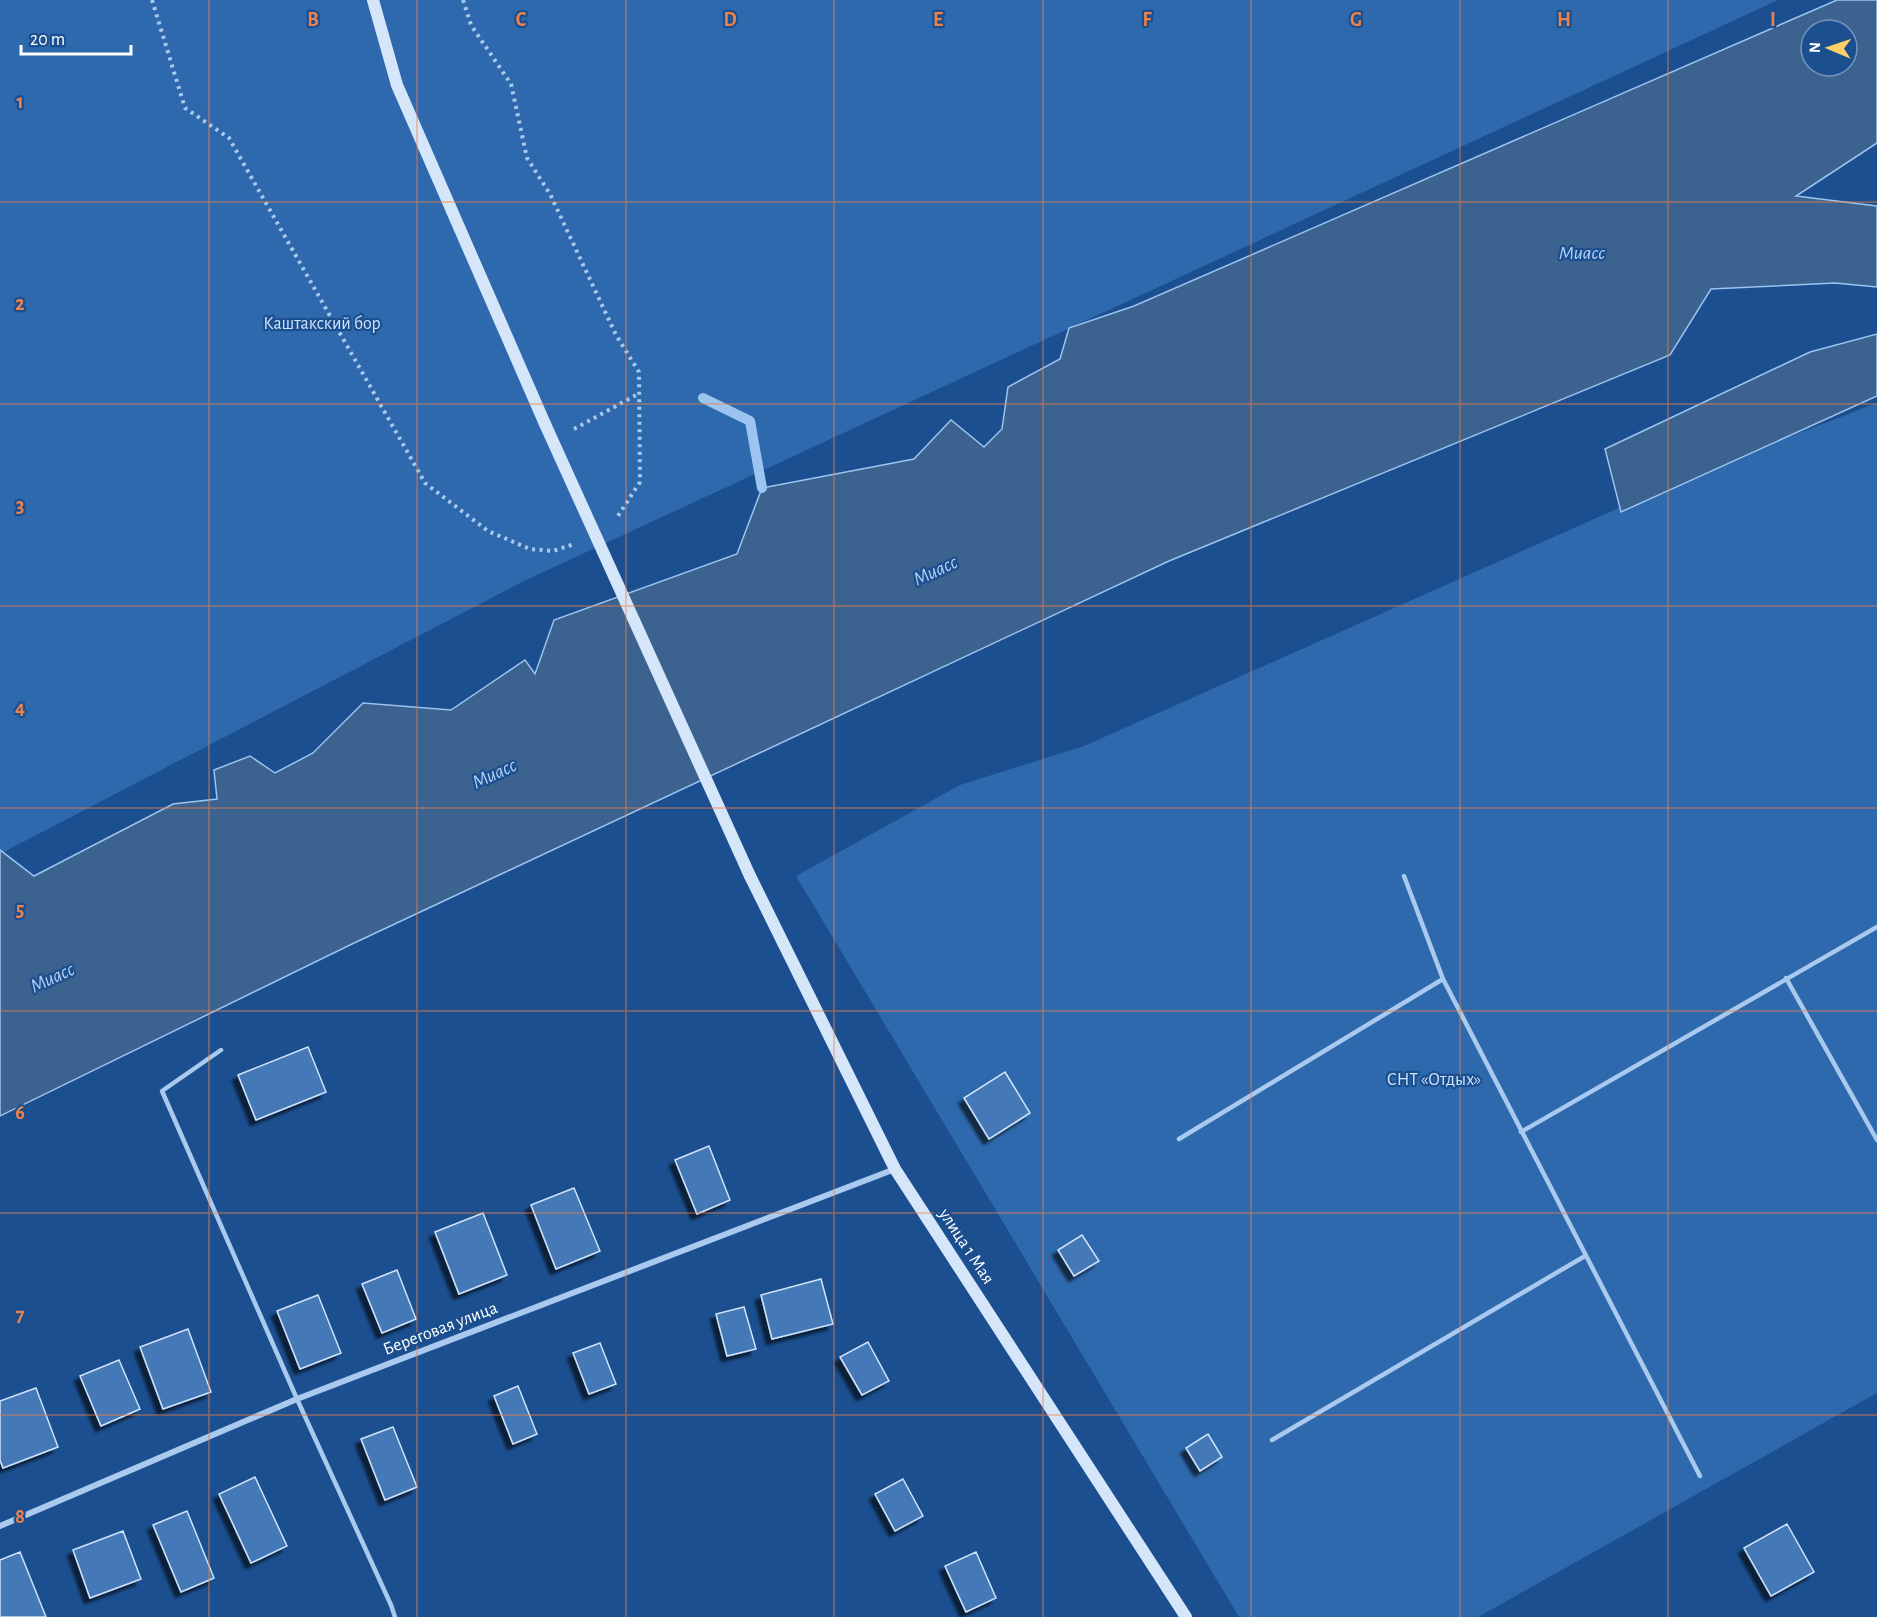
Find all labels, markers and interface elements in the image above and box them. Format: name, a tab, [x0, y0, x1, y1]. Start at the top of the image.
text: B	[307, 10, 319, 30]
text: C	[516, 10, 527, 30]
text: D	[723, 10, 737, 30]
text: E	[933, 10, 943, 30]
text: F	[1142, 10, 1152, 30]
text: G	[1350, 10, 1362, 30]
text: H	[1557, 10, 1571, 30]
text: I	[1770, 10, 1776, 30]
scale bar	[21, 18, 130, 56]
north arrow	[1799, 18, 1859, 78]
text: 20 m	[30, 31, 65, 49]
text: N	[1807, 42, 1823, 53]
text: 1	[16, 92, 24, 112]
water label: Миасс	[1559, 243, 1605, 263]
text: 2	[15, 294, 25, 314]
park label: Каштакский бор	[263, 314, 381, 333]
text: 3	[16, 496, 24, 516]
water label: Миасс	[910, 552, 961, 590]
text: 4	[15, 698, 25, 718]
water label: Миасс	[469, 755, 520, 793]
text: 5	[16, 900, 24, 920]
water label: Миасс	[27, 959, 78, 997]
park label: СНТ «Отдых»	[1387, 1071, 1481, 1089]
text: 6	[15, 1103, 25, 1123]
street label: улица 1 Мая	[935, 1205, 997, 1288]
street label: Береговая улица	[381, 1299, 500, 1359]
text: 7	[16, 1305, 25, 1325]
text: 8	[15, 1507, 25, 1527]

